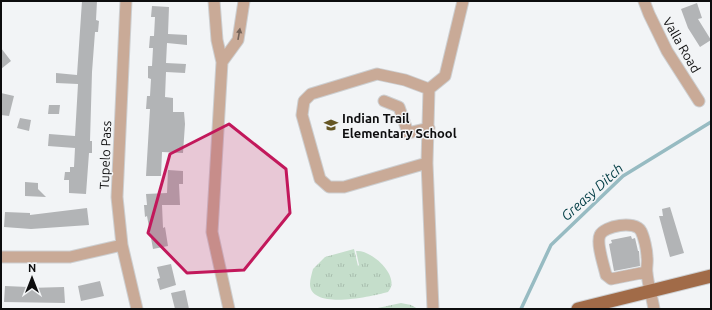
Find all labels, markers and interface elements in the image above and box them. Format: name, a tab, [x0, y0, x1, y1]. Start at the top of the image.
street label: Valla Road	[661, 15, 703, 75]
one-way arrow	[236, 28, 242, 40]
place label: Indian Trail Elementary School	[342, 111, 457, 140]
school or university icon: Indian Trail Elementary School	[323, 117, 339, 133]
street label: Tupelo Pass	[97, 120, 113, 190]
water label: Greasy Ditch	[558, 160, 626, 224]
north arrow	[12, 258, 52, 298]
text: N	[28, 262, 36, 274]

